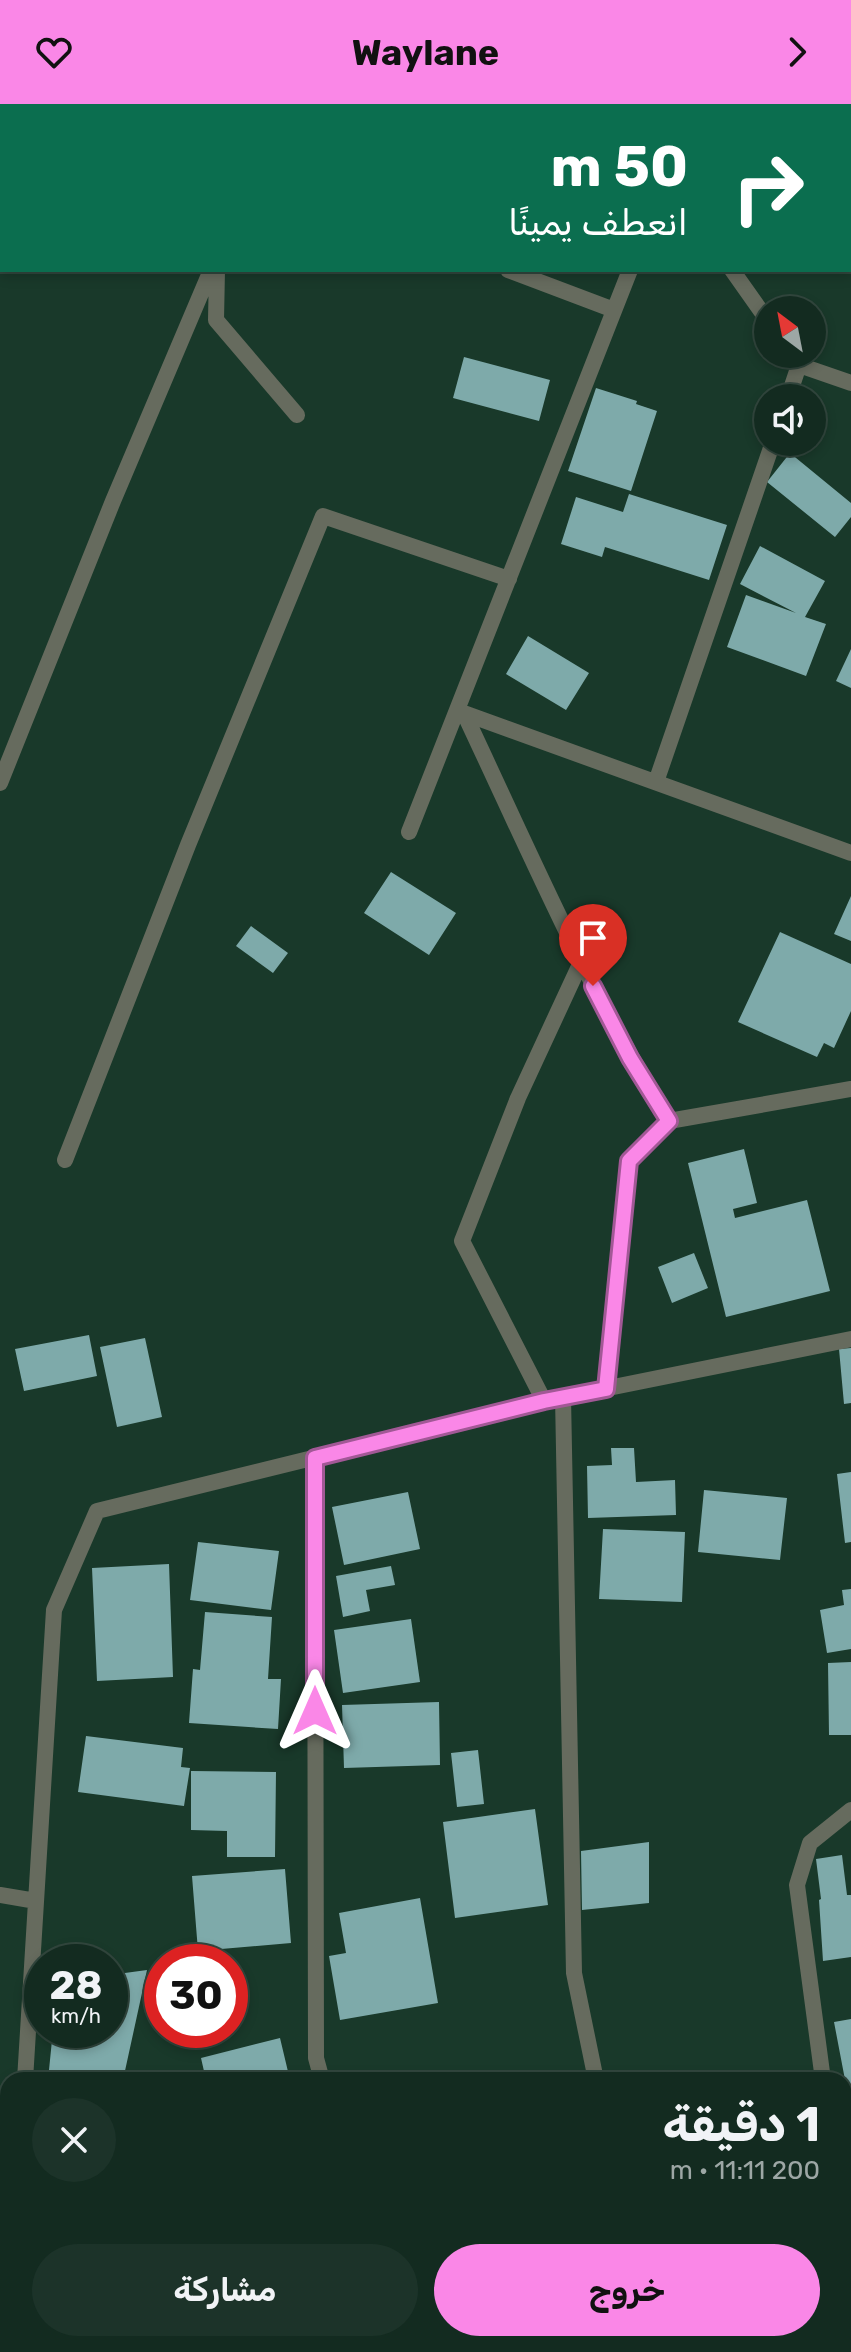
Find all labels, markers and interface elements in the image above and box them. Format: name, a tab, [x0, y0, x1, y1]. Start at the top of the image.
icon: heart	[32, 30, 76, 74]
icon: forward	[775, 30, 819, 74]
text: Waylane	[352, 31, 499, 74]
text: 50 m	[551, 134, 688, 200]
icon: right	[716, 136, 820, 240]
text: انعطف يمينًا	[508, 201, 688, 244]
north arrow	[754, 296, 826, 368]
map controls	[754, 296, 826, 456]
button: sound	[754, 384, 826, 456]
pin	[559, 904, 627, 986]
icon: arrive	[571, 916, 615, 960]
position arrow	[273, 1669, 357, 1753]
speed limit sign: 30	[144, 1944, 248, 2048]
text: 28	[49, 1962, 103, 2009]
text: km/h	[51, 2004, 101, 2028]
text: 1 دقيقة	[663, 2096, 820, 2153]
button: close	[32, 2098, 116, 2182]
text: 200 m · 11:11	[670, 2155, 820, 2186]
button: مشاركة	[32, 2244, 418, 2336]
button: خروج	[434, 2244, 820, 2336]

